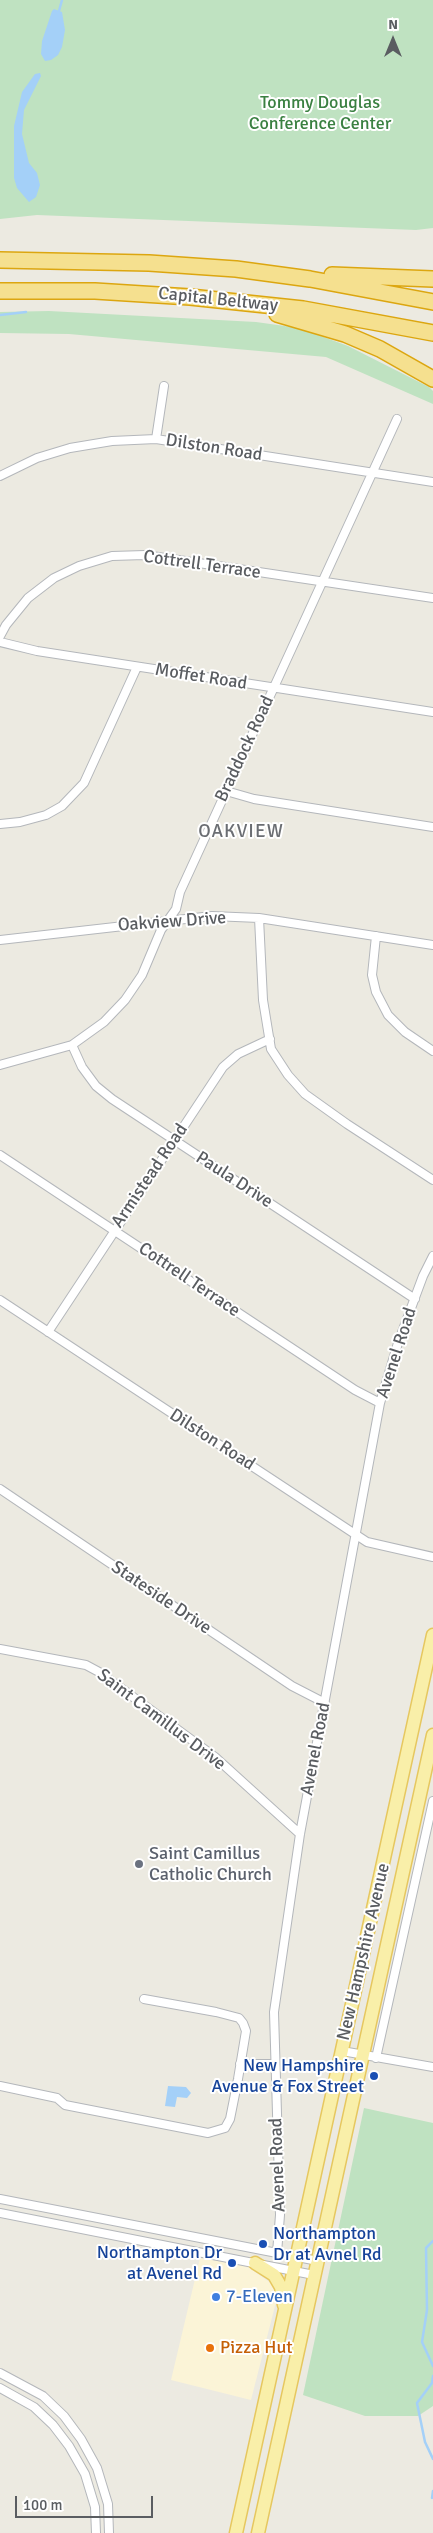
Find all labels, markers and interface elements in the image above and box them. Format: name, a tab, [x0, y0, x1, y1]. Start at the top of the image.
north arrow	[368, 15, 418, 65]
text: N	[388, 16, 398, 33]
park label: Tommy Douglas Conference Center	[249, 92, 391, 134]
street label: Capital Beltway	[157, 283, 279, 317]
street label: Dilston Road	[164, 430, 264, 466]
street label: Cottrell Terrace	[142, 546, 262, 584]
street label: Moffet Road	[153, 659, 249, 695]
street label: Braddock Road	[211, 692, 279, 806]
district label: OAKVIEW	[197, 821, 285, 843]
street label: Oakview Drive	[117, 907, 227, 937]
street label: Armistead Road	[107, 1120, 193, 1232]
street label: Paula Drive	[191, 1147, 277, 1213]
street label: Cottrell Terrace	[134, 1238, 244, 1322]
street label: Avenel Road	[372, 1305, 422, 1401]
street label: Dilston Road	[165, 1404, 259, 1476]
street label: Stateside Drive	[107, 1557, 215, 1639]
street label: Saint Camillus Drive	[92, 1665, 230, 1775]
street label: Avenel Road	[296, 1701, 336, 1797]
place label: Saint Camillus Catholic Church	[149, 1843, 272, 1886]
marker: Saint Camillus Catholic Church	[133, 1858, 145, 1870]
street label: New Hampshire Avenue	[333, 1861, 395, 2043]
place label: New Hampshire Avenue & Fox Street	[212, 2055, 364, 2098]
marker: New Hampshire Avenue & Fox Street	[368, 2070, 380, 2082]
street label: Avenel Road	[266, 2118, 290, 2212]
place label: Northampton Dr at Avnel Rd	[273, 2223, 382, 2266]
marker: Northampton Dr at Avnel Rd	[257, 2238, 269, 2250]
place label: Northampton Dr at Avenel Rd	[97, 2242, 222, 2284]
marker: Northampton Dr at Avenel Rd	[226, 2257, 238, 2269]
place label: 7-Eleven	[226, 2286, 293, 2308]
marker: 7-Eleven	[210, 2291, 222, 2303]
place label: Pizza Hut	[220, 2337, 293, 2359]
marker: Pizza Hut	[204, 2342, 216, 2354]
scale bar	[18, 2486, 155, 2518]
text: 100 m	[23, 2496, 63, 2514]

